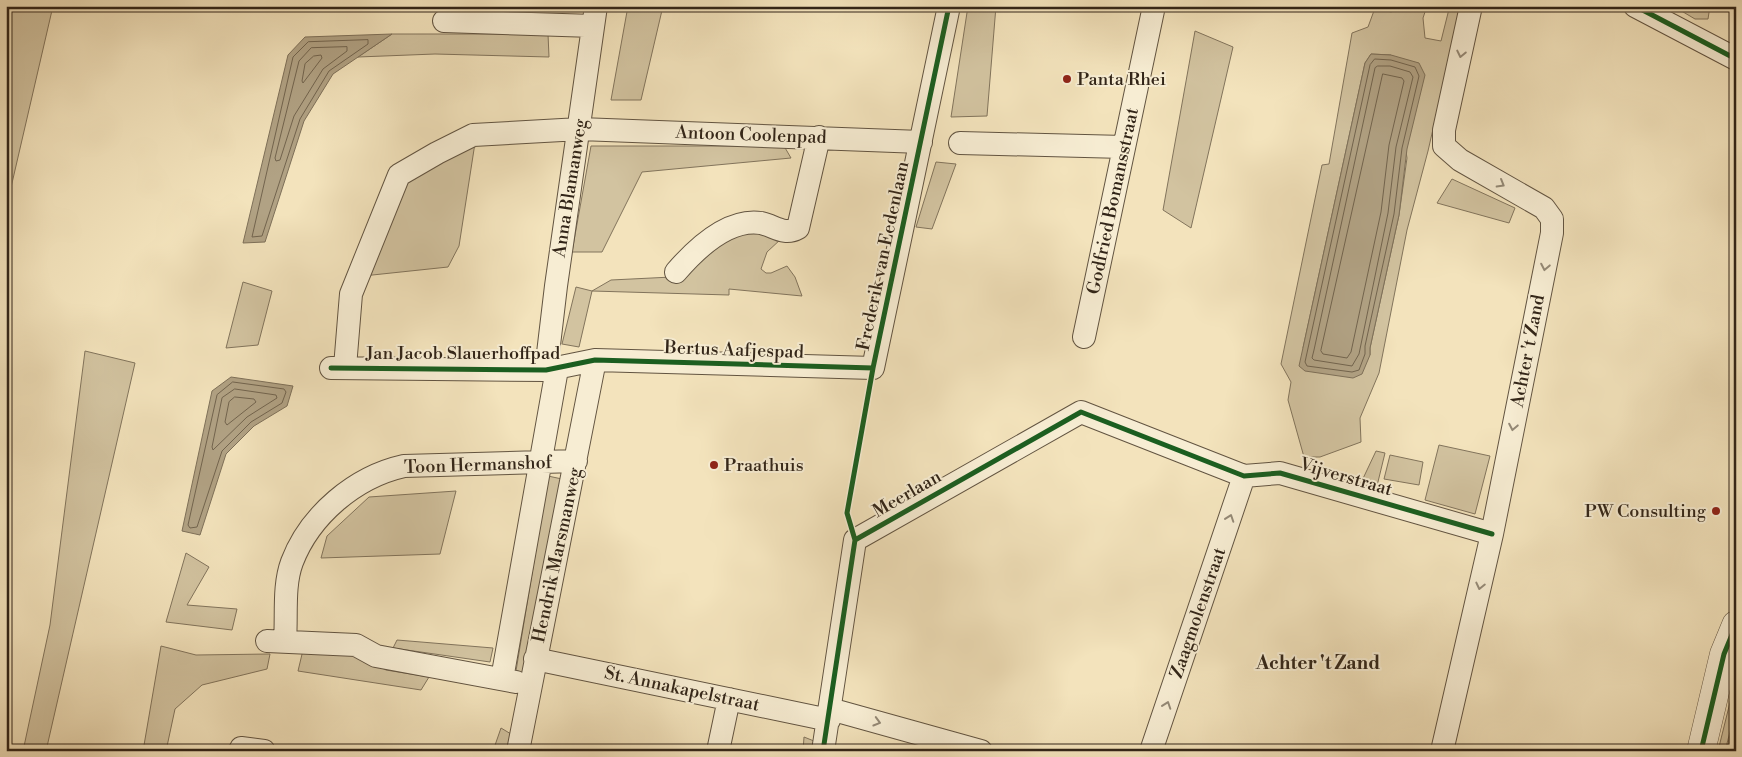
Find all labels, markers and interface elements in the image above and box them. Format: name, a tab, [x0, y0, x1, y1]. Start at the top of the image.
one-way arrow	[1456, 49, 1467, 58]
place label: Panta Rhei	[1077, 68, 1166, 91]
marker: Panta Rhei	[1061, 73, 1073, 85]
street label: Godfried Bomansstraat	[1082, 105, 1144, 296]
street label: Anna Blamanweg	[548, 116, 592, 260]
street label: Antoon Coolenpad	[674, 121, 828, 149]
street label: Frederik van Eedenlaan	[852, 159, 914, 353]
one-way arrow	[1496, 178, 1505, 188]
one-way arrow	[1540, 263, 1550, 272]
street label: Achter 't Zand	[1506, 292, 1550, 410]
street label: Bertus Aafjespad	[663, 336, 805, 364]
street label: Jan Jacob Slauerhoffpad	[365, 342, 561, 365]
one-way arrow	[1509, 423, 1519, 431]
street label: Toon Hermanshof	[404, 451, 554, 479]
street label: Vijverstraat	[1296, 452, 1396, 501]
place label: Praathuis	[724, 454, 804, 477]
marker: Praathuis	[708, 459, 720, 471]
street label: Hendrik Marsmanweg	[527, 465, 587, 645]
street label: Meerlaan	[868, 465, 946, 523]
place label: PW Consulting	[1585, 500, 1707, 523]
marker: PW Consulting	[1710, 505, 1722, 517]
one-way arrow	[1224, 514, 1234, 522]
street label: Zaagmolenstraat	[1165, 544, 1231, 682]
one-way arrow	[1475, 582, 1486, 590]
district label: Achter 't Zand	[1255, 651, 1380, 675]
street label: St. Annakapelstraat	[602, 661, 762, 717]
one-way arrow	[1161, 701, 1171, 709]
one-way arrow	[873, 716, 882, 727]

